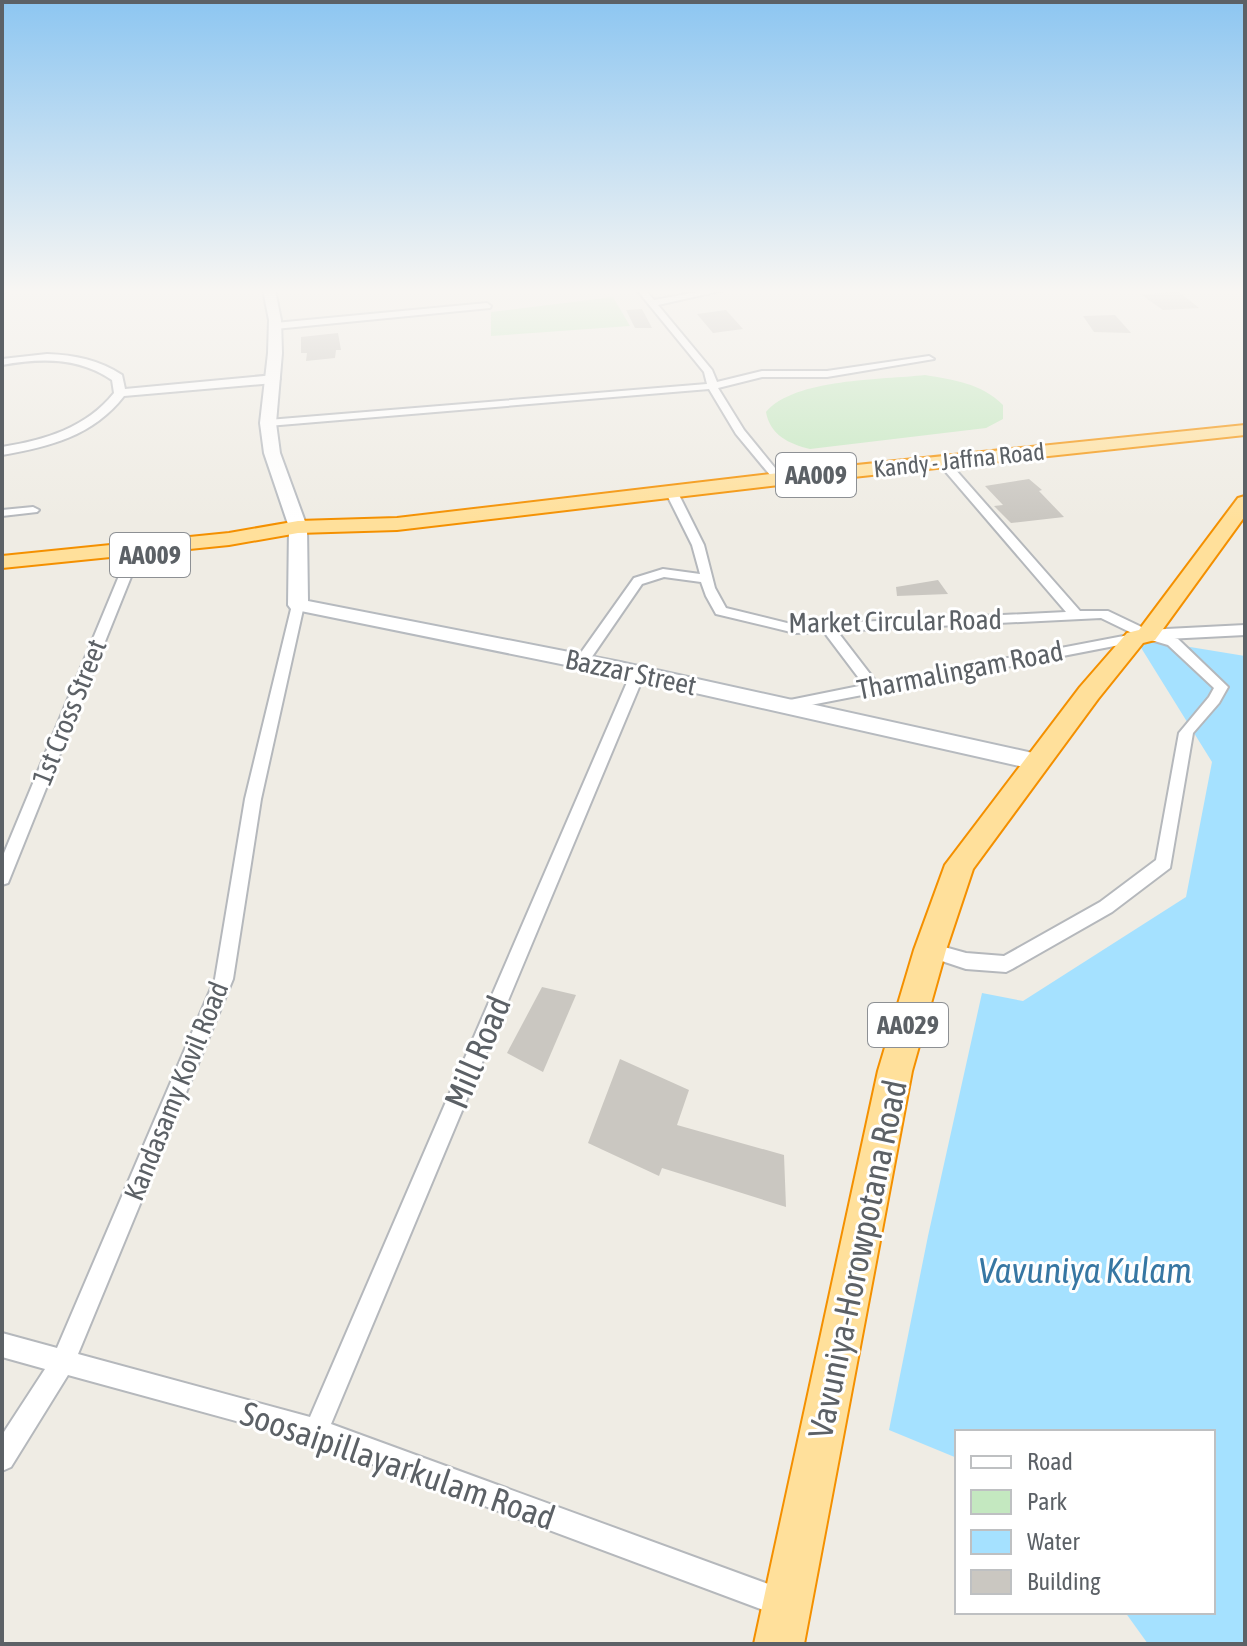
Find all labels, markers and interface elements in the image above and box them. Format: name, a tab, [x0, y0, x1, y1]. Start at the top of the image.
street label: Kandy - Jaffna Road	[872, 438, 1046, 482]
road number: AA009	[776, 453, 856, 497]
road number: AA009	[110, 533, 190, 577]
street label: Market Circular Road	[788, 603, 1002, 639]
street label: Tharmalingam Road	[854, 634, 1066, 706]
street label: 1st Cross Street	[25, 635, 113, 789]
street label: Bazzar Street	[563, 643, 699, 701]
street label: Kandasamy Kovil Road	[117, 977, 235, 1205]
street label: Mill Road	[436, 990, 518, 1114]
road number: AA029	[868, 1003, 948, 1047]
street label: Vavuniya-Horowpotana Road	[800, 1076, 914, 1442]
water label: Vavuniya Kulam	[978, 1249, 1192, 1291]
street label: Soosaipillayarkulam Road	[236, 1393, 560, 1537]
legend	[955, 1430, 1215, 1614]
text: Road	[1027, 1448, 1073, 1475]
text: Park	[1027, 1488, 1068, 1515]
text: Water	[1027, 1528, 1080, 1555]
text: Building	[1027, 1568, 1101, 1595]

